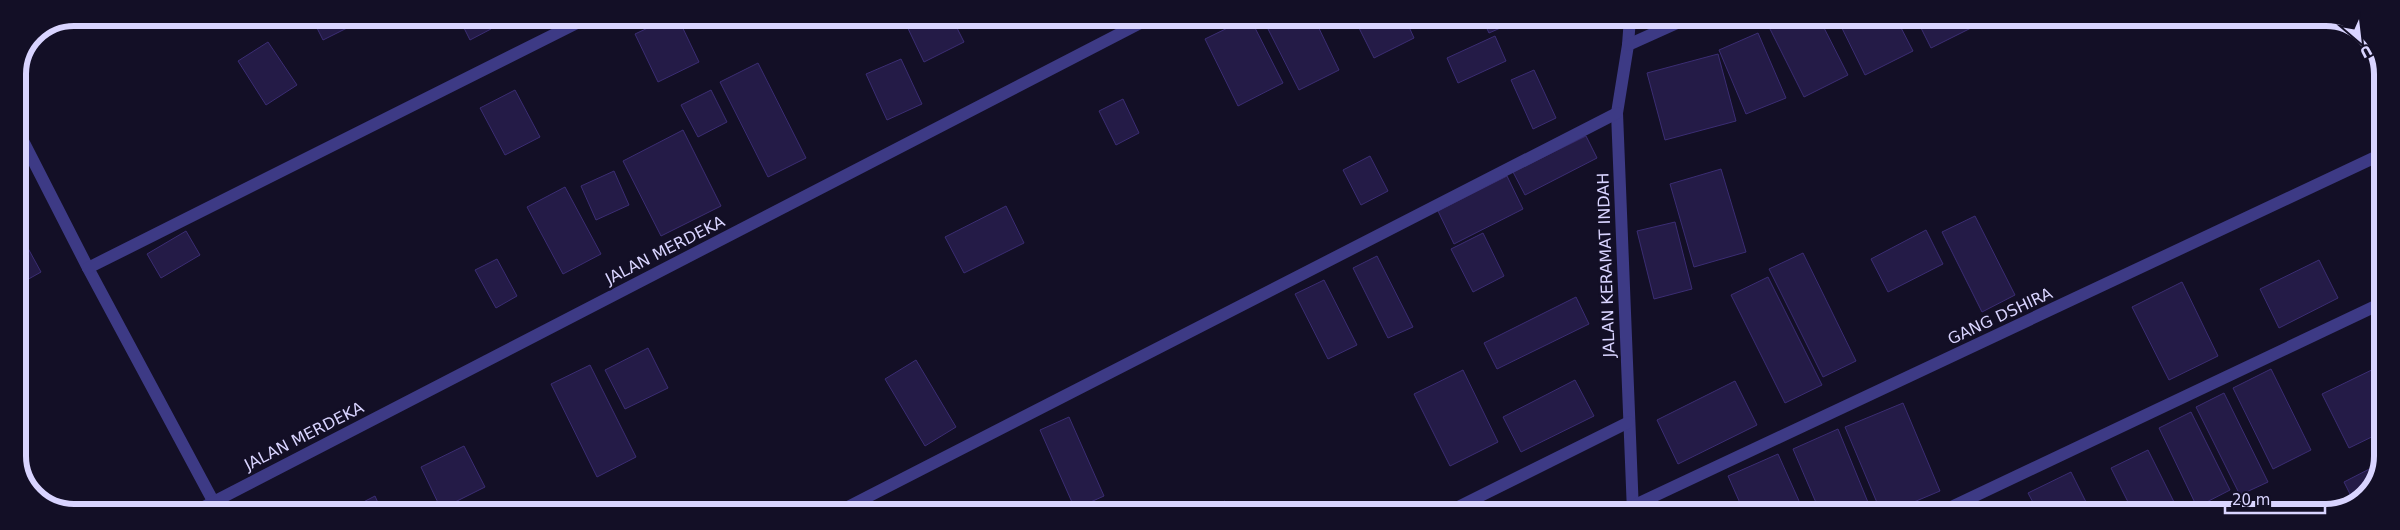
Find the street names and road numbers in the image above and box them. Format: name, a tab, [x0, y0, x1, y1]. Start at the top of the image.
street label: JALAN KERAMAT INDAH	[1593, 172, 1619, 359]
street label: JALAN MERDEKA	[601, 212, 728, 289]
street label: GANG DSHIRA	[1945, 283, 2055, 349]
street label: JALAN MERDEKA	[240, 398, 367, 475]

